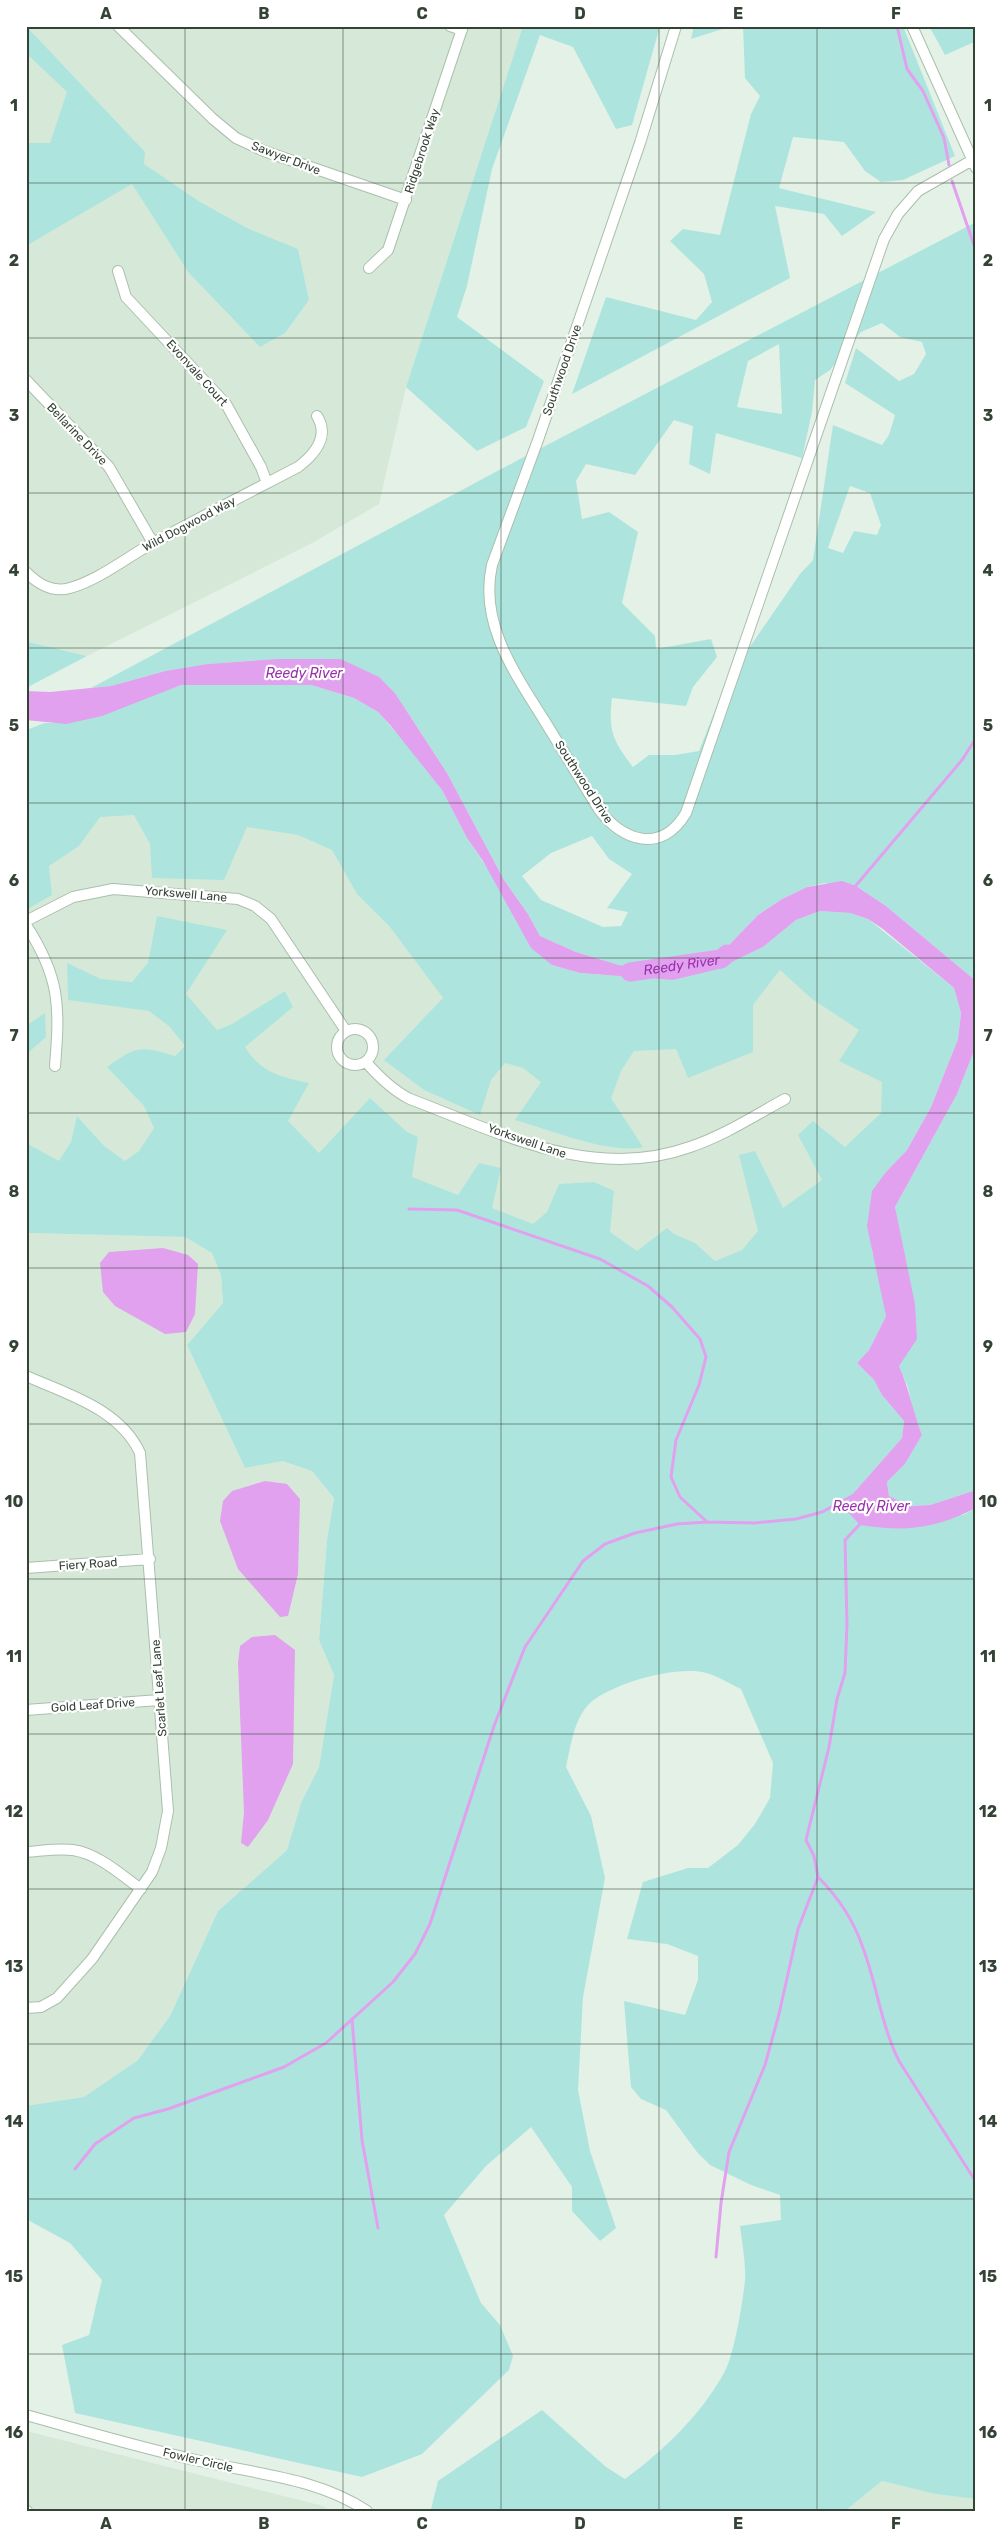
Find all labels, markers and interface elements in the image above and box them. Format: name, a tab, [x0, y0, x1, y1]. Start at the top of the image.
text: A	[100, 4, 112, 23]
text: B	[258, 4, 270, 23]
text: C	[416, 4, 428, 23]
text: D	[574, 4, 586, 23]
text: E	[733, 4, 743, 23]
text: F	[891, 4, 901, 23]
text: 1	[10, 96, 18, 115]
text: 1	[984, 96, 992, 115]
street label: Ridgebrook Way	[402, 106, 442, 195]
street label: Sawyer Drive	[249, 138, 323, 178]
text: 2	[9, 251, 19, 270]
text: 2	[983, 251, 993, 270]
street label: Southwood Drive	[540, 322, 584, 418]
street label: Evonvale Court	[164, 337, 231, 409]
street label: Bellarine Drive	[44, 400, 110, 468]
text: 3	[9, 406, 19, 425]
text: 3	[983, 406, 993, 425]
street label: Wild Dogwood Way	[140, 493, 238, 554]
text: 4	[9, 561, 20, 580]
text: 4	[983, 561, 994, 580]
water label: Reedy River	[265, 665, 343, 682]
text: 5	[9, 716, 19, 735]
text: 5	[983, 716, 993, 735]
street label: Southwood Drive	[552, 738, 616, 826]
text: 6	[9, 871, 19, 890]
text: 6	[983, 871, 993, 890]
street label: Yorkswell Lane	[144, 883, 228, 905]
water label: Reedy River	[642, 951, 722, 979]
text: 7	[9, 1026, 19, 1045]
text: 7	[983, 1026, 993, 1045]
street label: Yorkswell Lane	[486, 1121, 569, 1161]
text: 8	[9, 1182, 20, 1201]
text: 8	[983, 1182, 994, 1201]
text: 9	[9, 1337, 19, 1356]
text: 9	[983, 1337, 993, 1356]
text: 10	[5, 1492, 24, 1511]
text: 10	[979, 1492, 998, 1511]
water label: Reedy River	[832, 1498, 910, 1515]
street label: Fiery Road	[58, 1555, 118, 1573]
street label: Scarlet Leaf Lane	[149, 1639, 169, 1737]
text: 11	[6, 1647, 22, 1666]
text: 11	[980, 1647, 996, 1666]
street label: Gold Leaf Drive	[51, 1695, 136, 1715]
text: 12	[5, 1802, 23, 1821]
text: 12	[979, 1802, 997, 1821]
text: 13	[5, 1957, 23, 1976]
text: 13	[979, 1957, 997, 1976]
text: 14	[5, 2112, 24, 2131]
text: 14	[979, 2112, 998, 2131]
text: 15	[5, 2267, 23, 2286]
text: 15	[979, 2267, 997, 2286]
text: 16	[5, 2423, 23, 2442]
text: 16	[979, 2423, 997, 2442]
street label: Fowler Circle	[162, 2445, 235, 2475]
text: A	[100, 2514, 112, 2533]
text: B	[258, 2514, 270, 2533]
text: C	[416, 2514, 428, 2533]
text: D	[574, 2514, 586, 2533]
text: E	[733, 2514, 743, 2533]
text: F	[891, 2514, 901, 2533]

